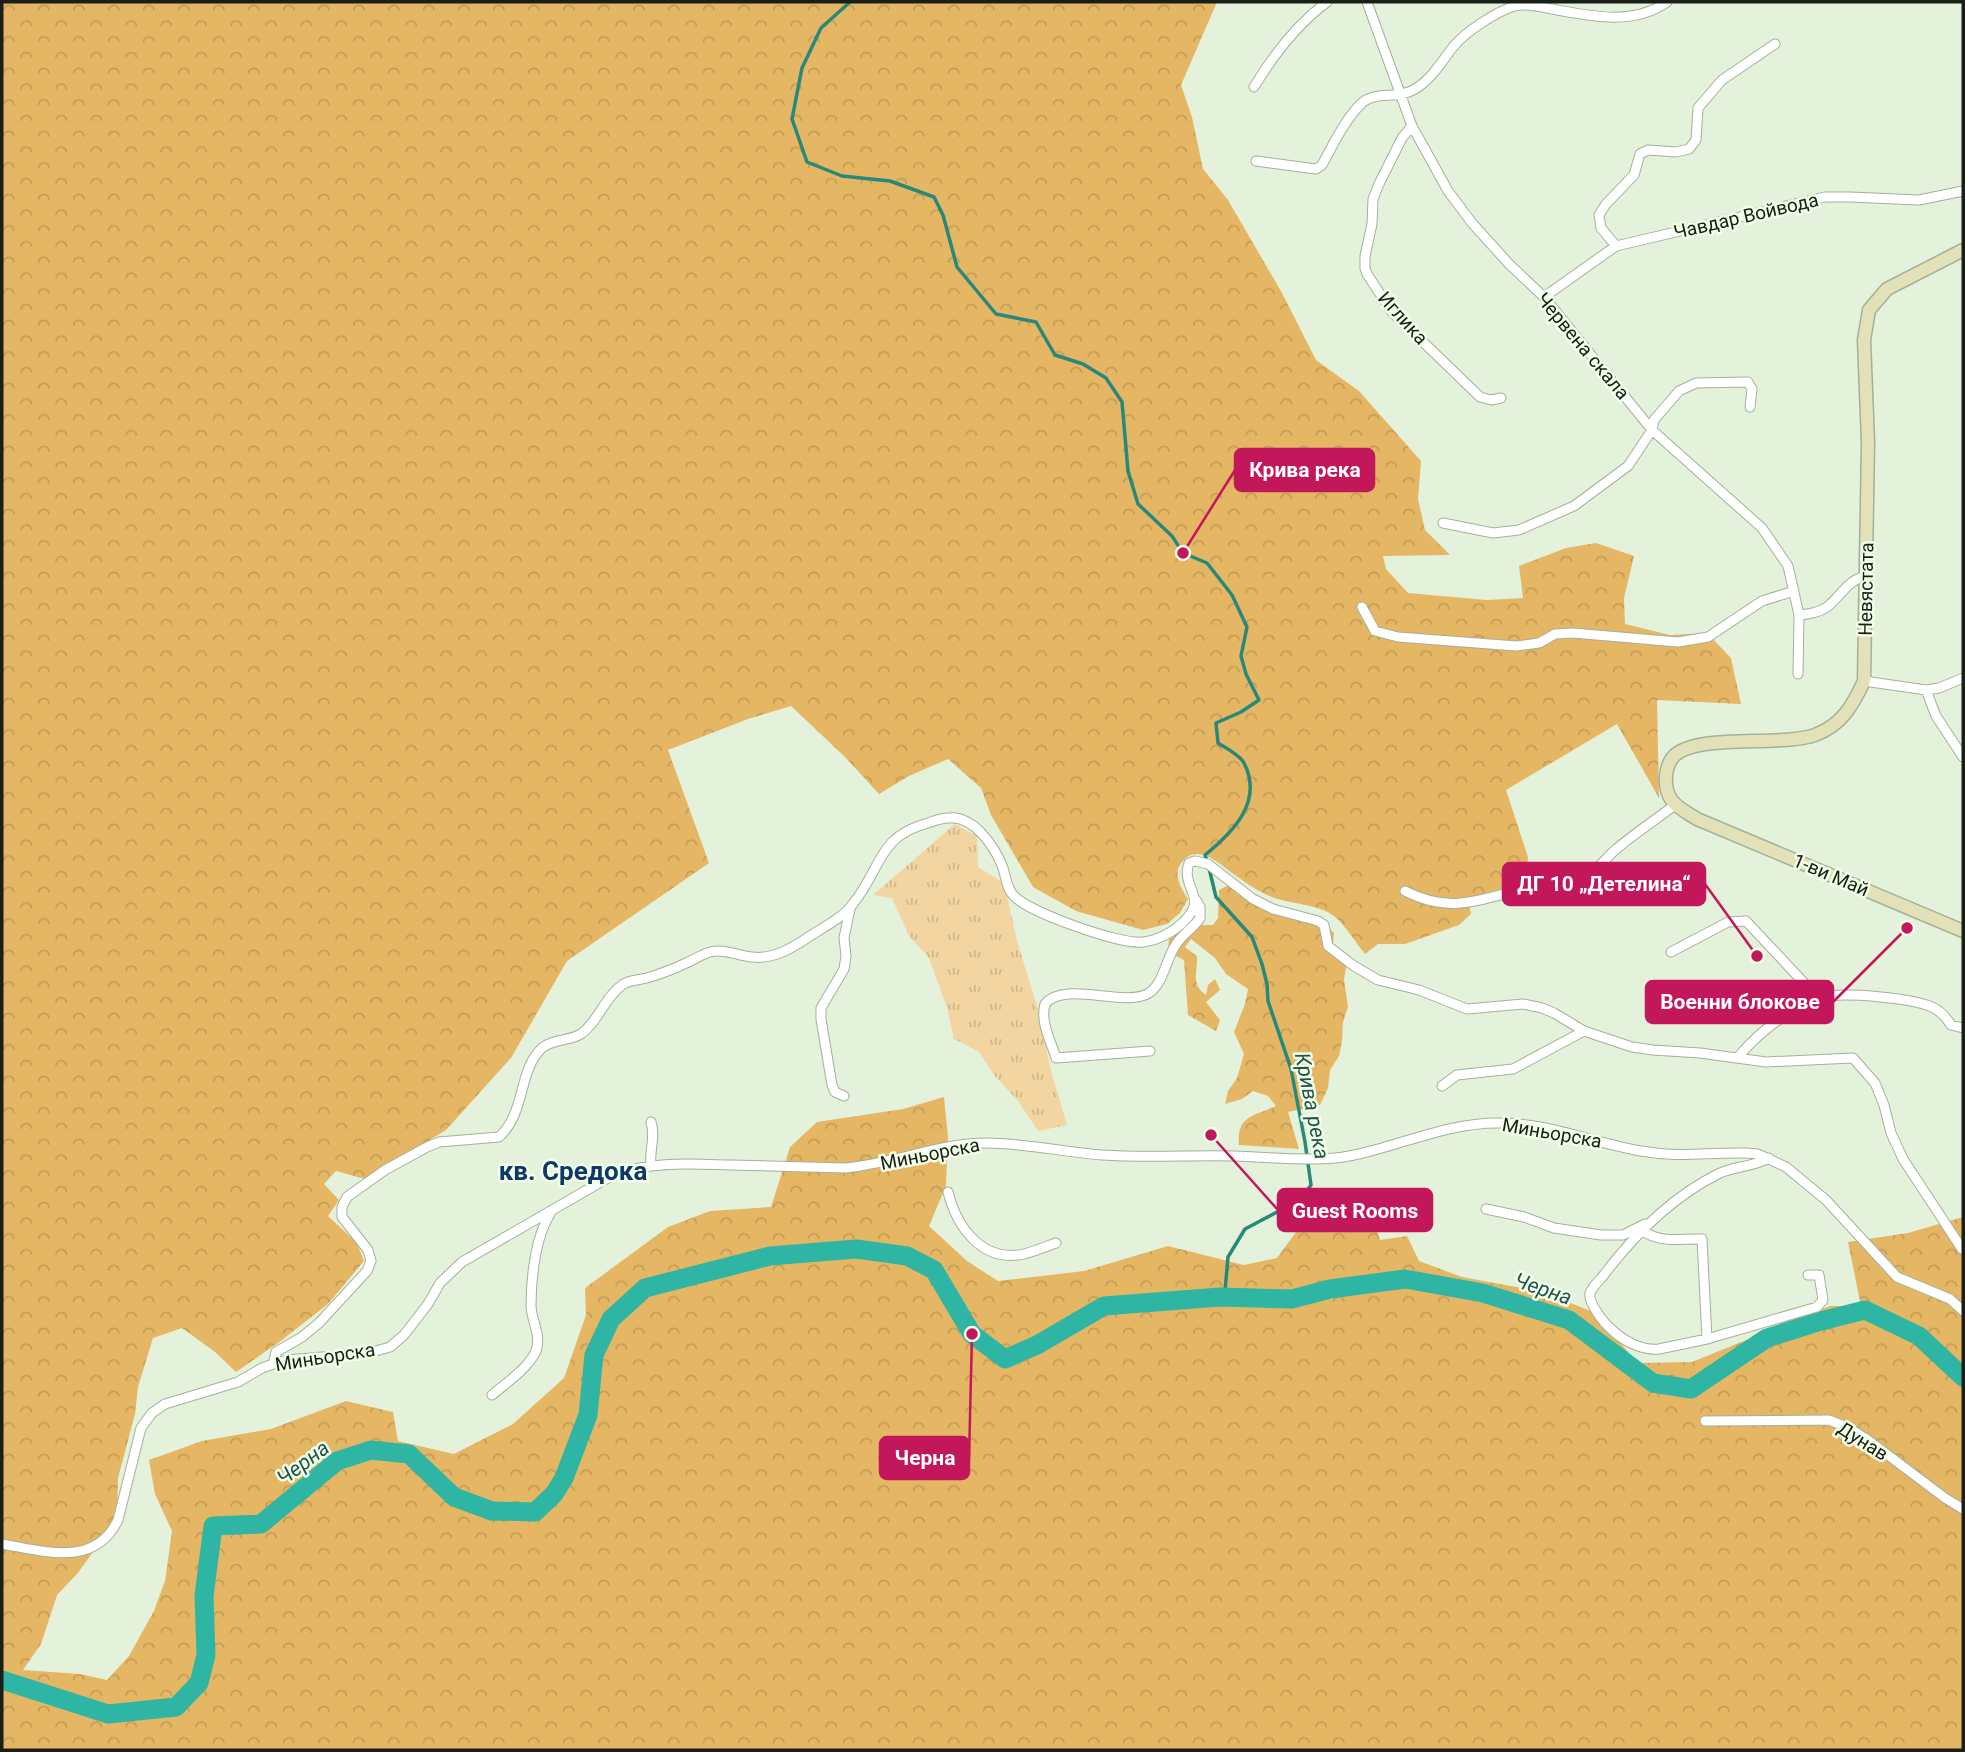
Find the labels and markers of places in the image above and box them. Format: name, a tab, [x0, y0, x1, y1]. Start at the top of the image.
callout: Крива река	[1235, 449, 1374, 491]
callout: ДГ 10 „Детелина“	[1503, 863, 1705, 905]
callout: Военни блокове	[1646, 981, 1833, 1023]
callout: Guest Rooms	[1278, 1189, 1432, 1231]
callout: Черна	[880, 1437, 969, 1479]

